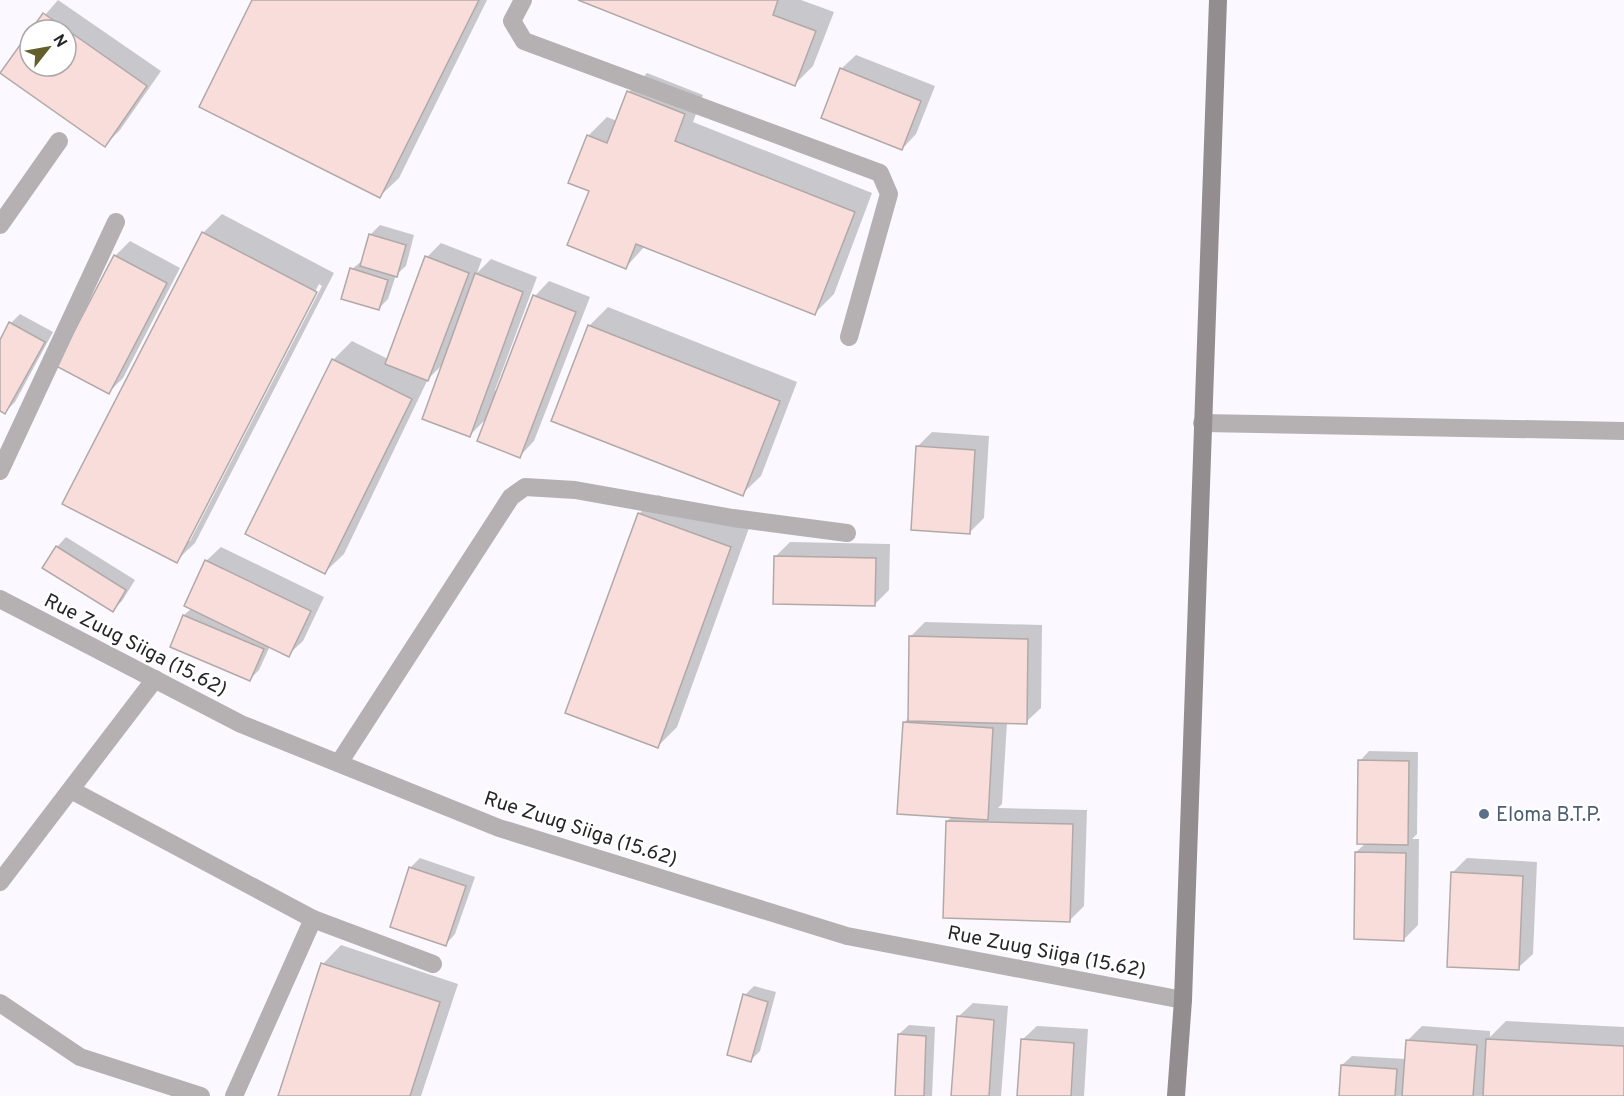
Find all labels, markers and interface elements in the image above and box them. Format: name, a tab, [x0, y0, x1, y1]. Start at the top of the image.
north arrow	[18, 18, 78, 78]
text: N	[48, 31, 71, 51]
street label: Rue Zuug Siiga (15.62)	[39, 588, 231, 703]
street label: Rue Zuug Siiga (15.62)	[480, 786, 680, 873]
place label: Eloma B.T.P.	[1496, 803, 1601, 829]
marker: Eloma B.T.P.	[1477, 807, 1491, 821]
street label: Rue Zuug Siiga (15.62)	[945, 921, 1148, 985]

